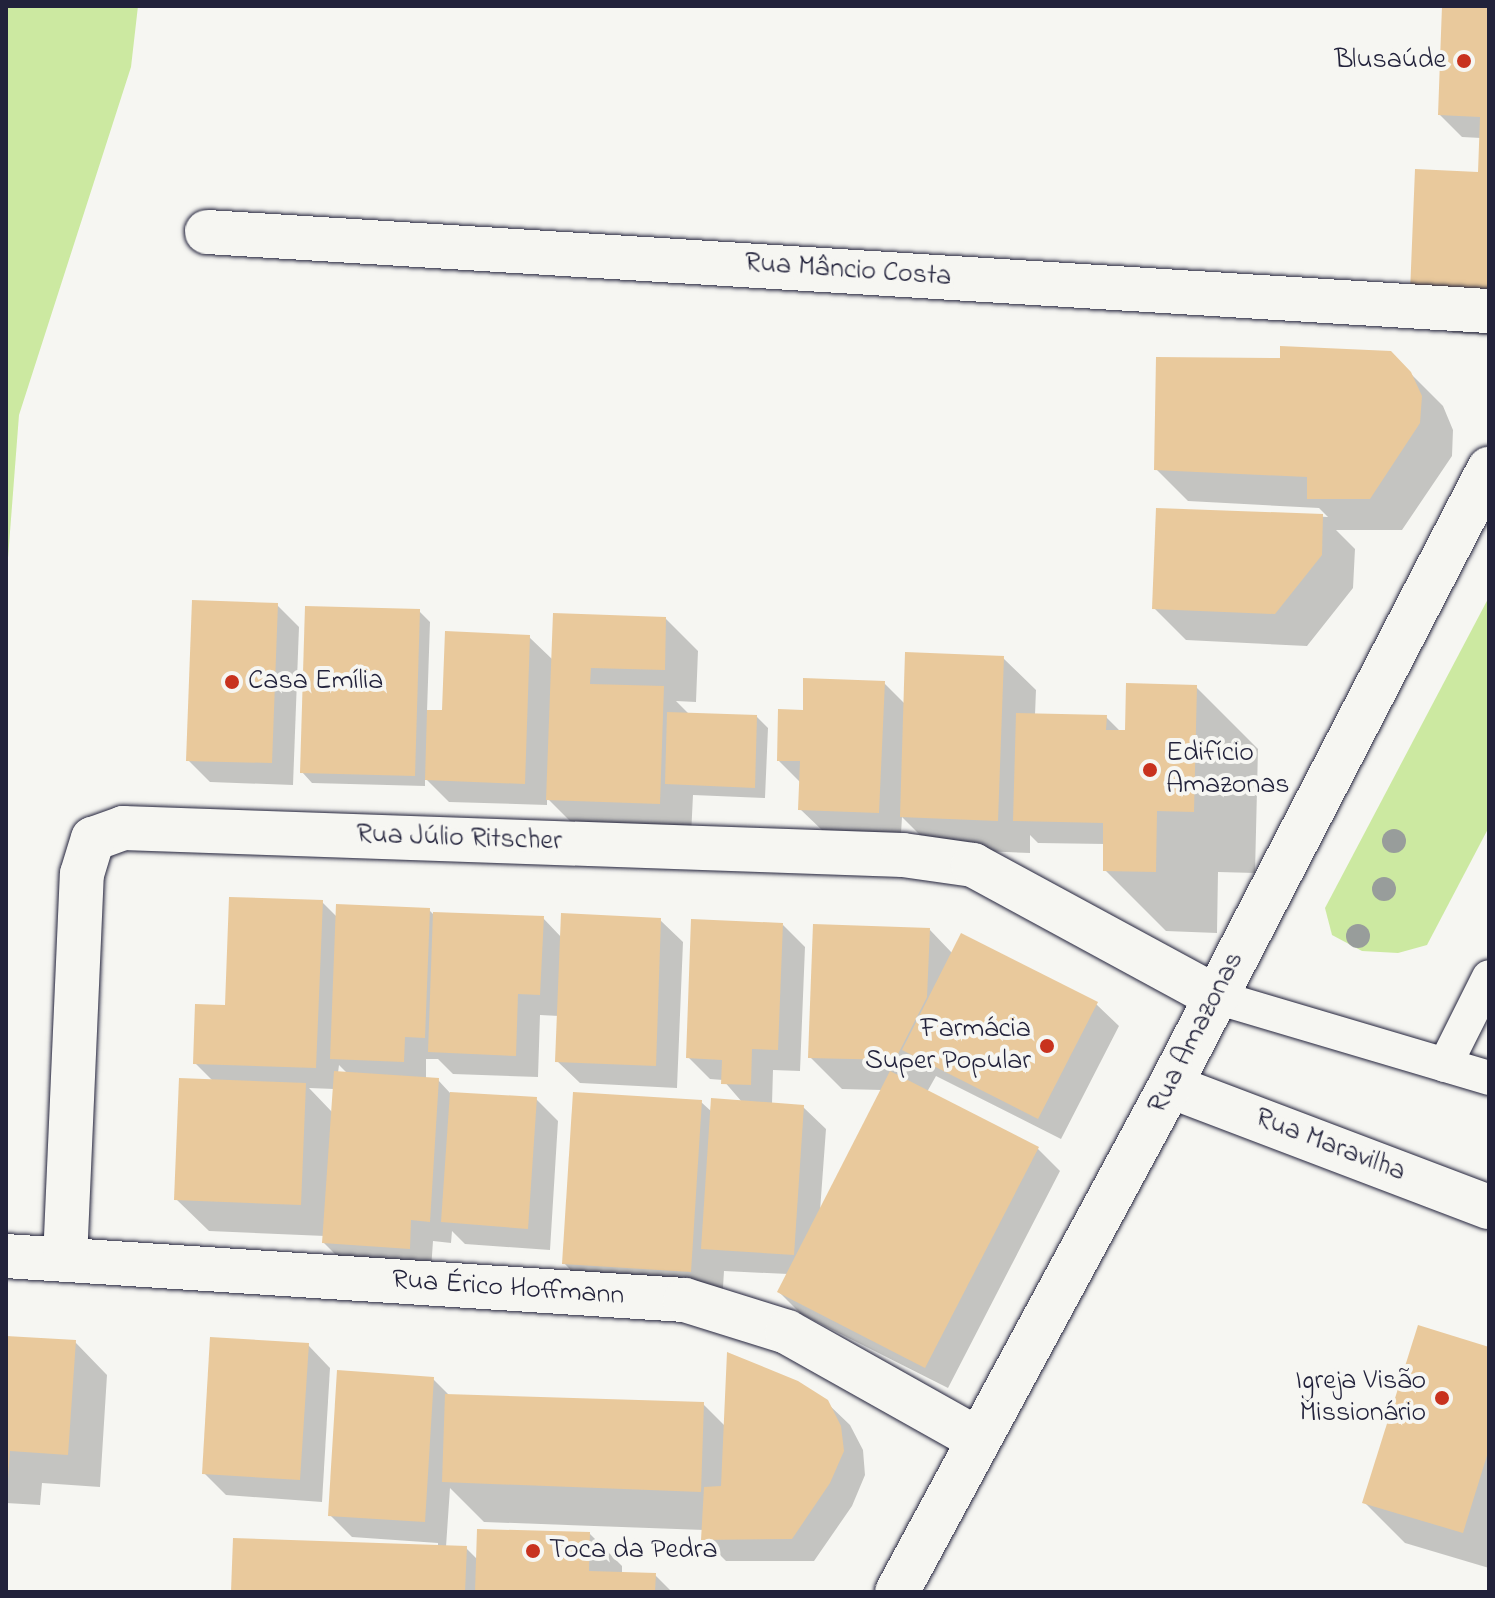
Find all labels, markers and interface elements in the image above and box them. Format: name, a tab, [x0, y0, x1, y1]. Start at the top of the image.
place label: Blusaúde	[1335, 44, 1446, 78]
marker: Blusaúde	[1453, 50, 1475, 72]
street label: Rua Mâncio Costa	[743, 247, 953, 295]
place label: Casa Emília	[248, 665, 383, 699]
marker: Casa Emília	[223, 673, 241, 691]
place label: Edifício Amazonas	[1166, 737, 1290, 803]
marker: Edifício Amazonas	[1141, 761, 1159, 779]
street label: Rua Júlio Ritscher	[356, 819, 562, 859]
street label: Rua Amazonas	[1142, 946, 1252, 1120]
place label: Farmácia Super Popular	[865, 1013, 1031, 1079]
marker: Farmácia Super Popular	[1038, 1037, 1056, 1055]
street label: Rua Maravilha	[1250, 1102, 1410, 1190]
street label: Rua Érico Hoffmann	[391, 1264, 625, 1314]
place label: Igreja Visão Missionário	[1295, 1365, 1426, 1431]
marker: Igreja Visão Missionário	[1433, 1389, 1451, 1407]
place label: Toca da Pedra	[549, 1534, 718, 1568]
marker: Toca da Pedra	[524, 1542, 542, 1560]

